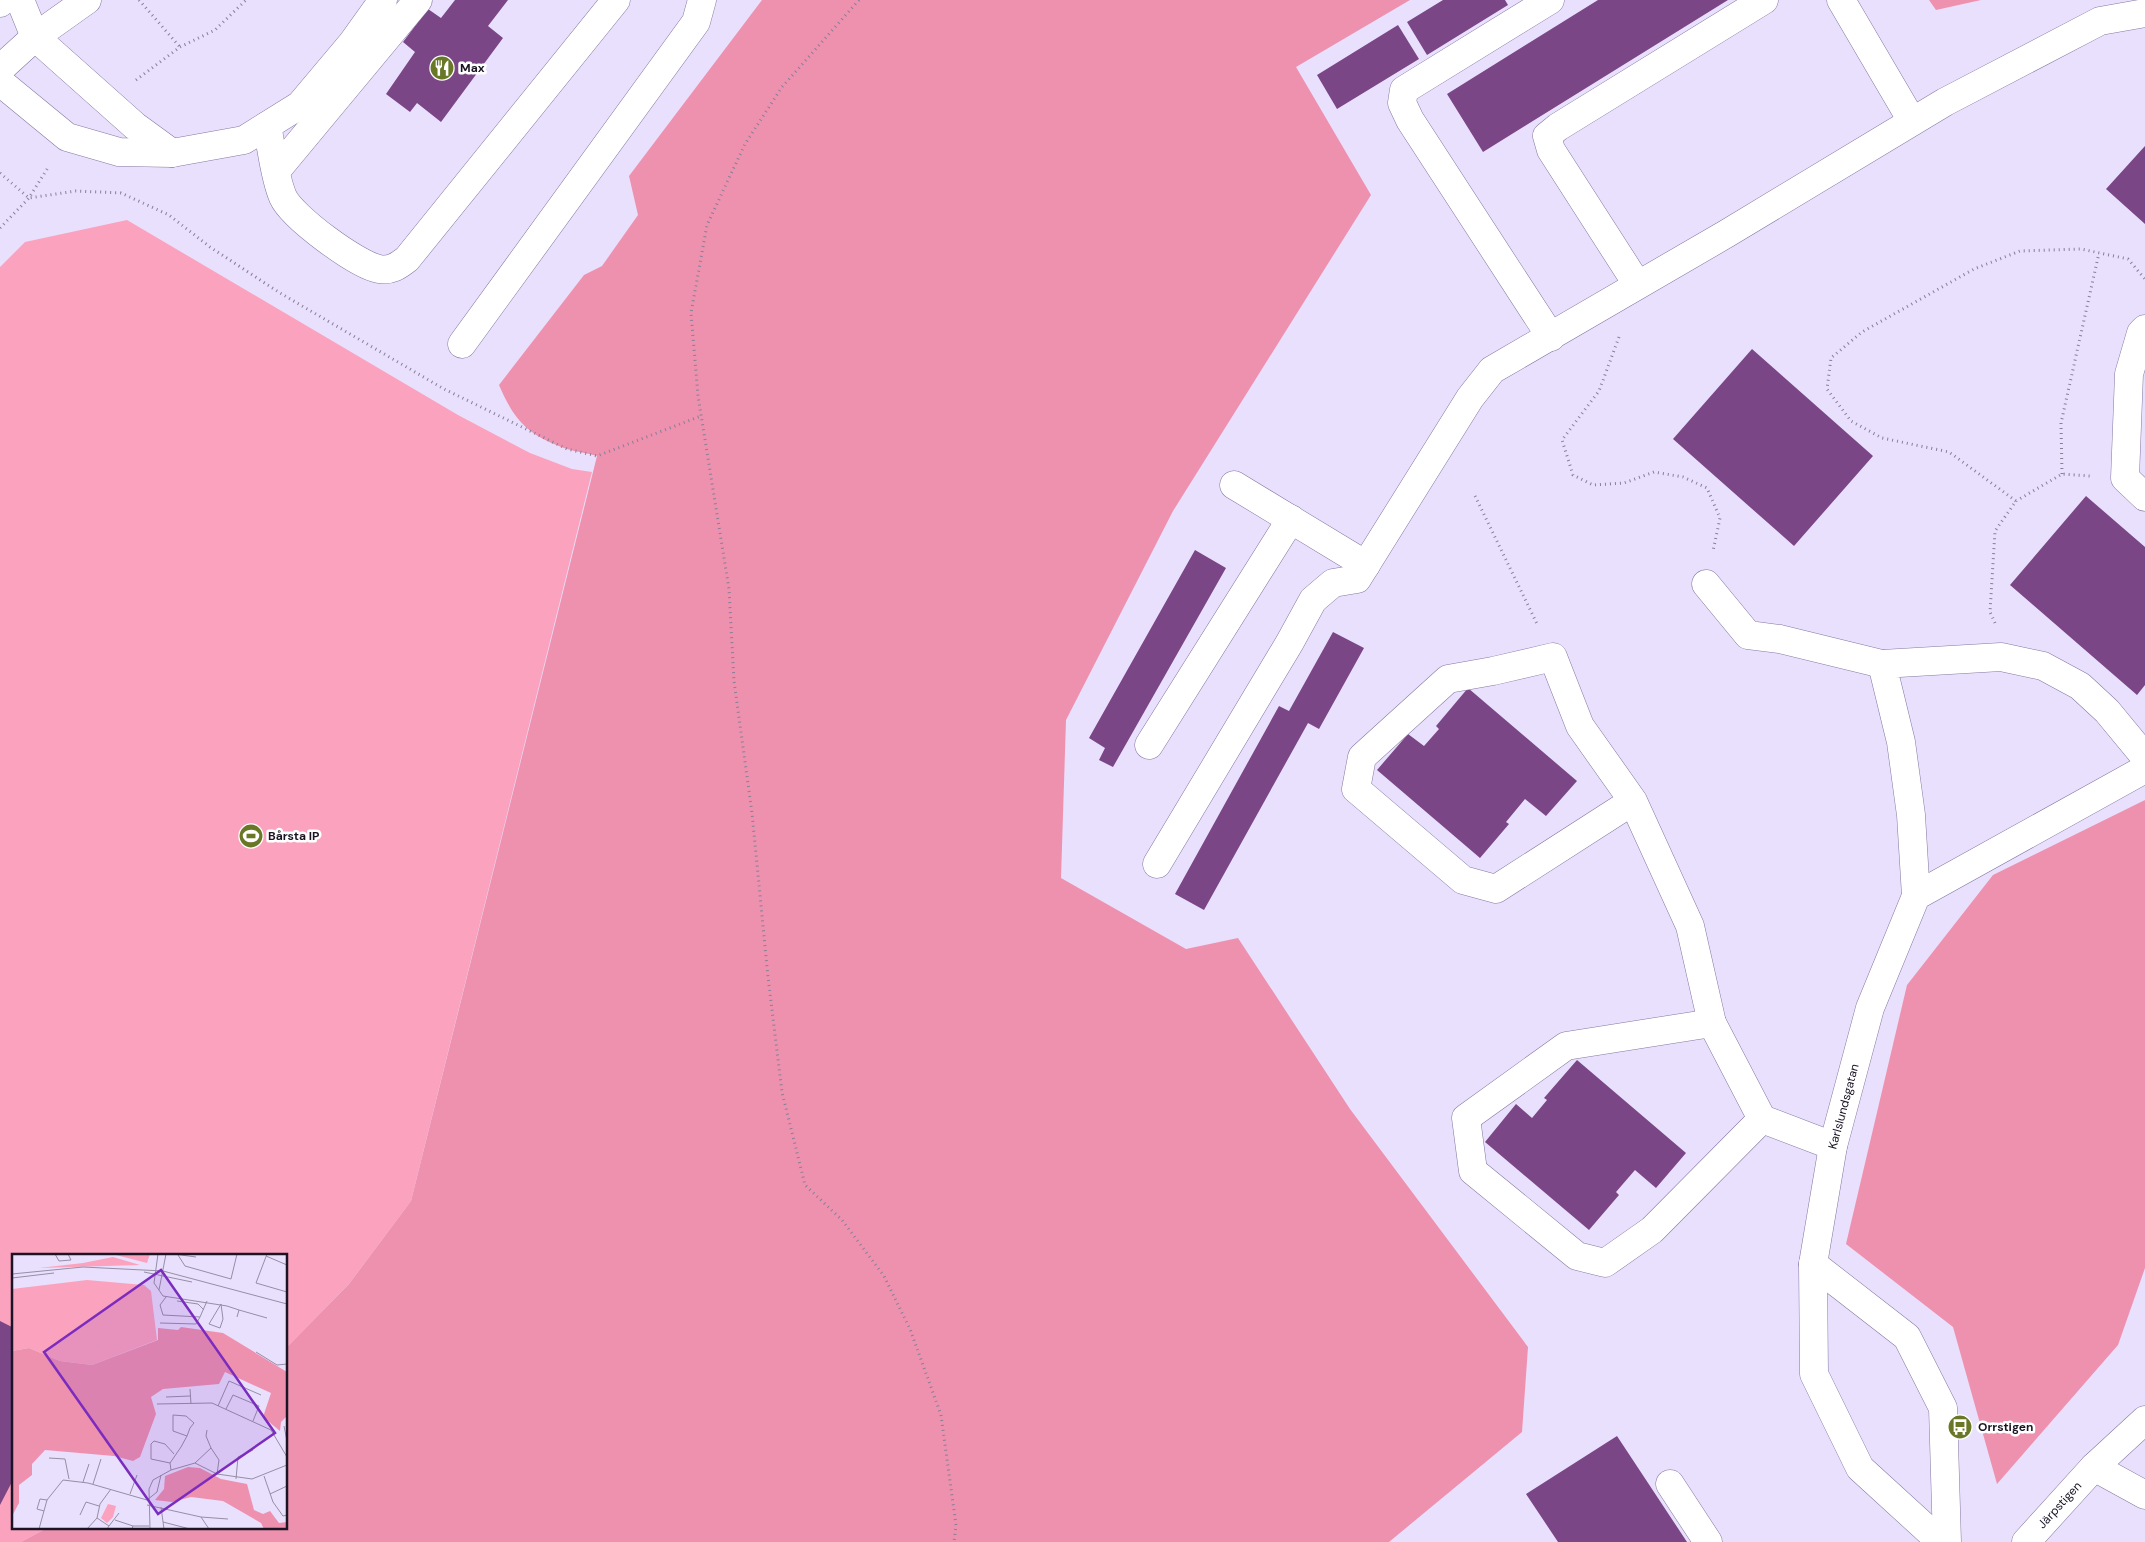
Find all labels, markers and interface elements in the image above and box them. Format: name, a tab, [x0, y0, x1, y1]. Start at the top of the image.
restaurant icon: Max	[429, 55, 455, 81]
place label: Max	[460, 60, 485, 76]
sports icon: Bårsta IP	[238, 823, 264, 849]
place label: Bårsta IP	[268, 828, 319, 844]
street label: Karlslundsgatan	[1825, 1062, 1863, 1151]
inset map	[12, 1254, 288, 1530]
bus stop icon: Orrstigen	[1947, 1414, 1973, 1440]
place label: Orrstigen	[1978, 1419, 2033, 1435]
street label: Järpstigen	[2034, 1478, 2085, 1532]

